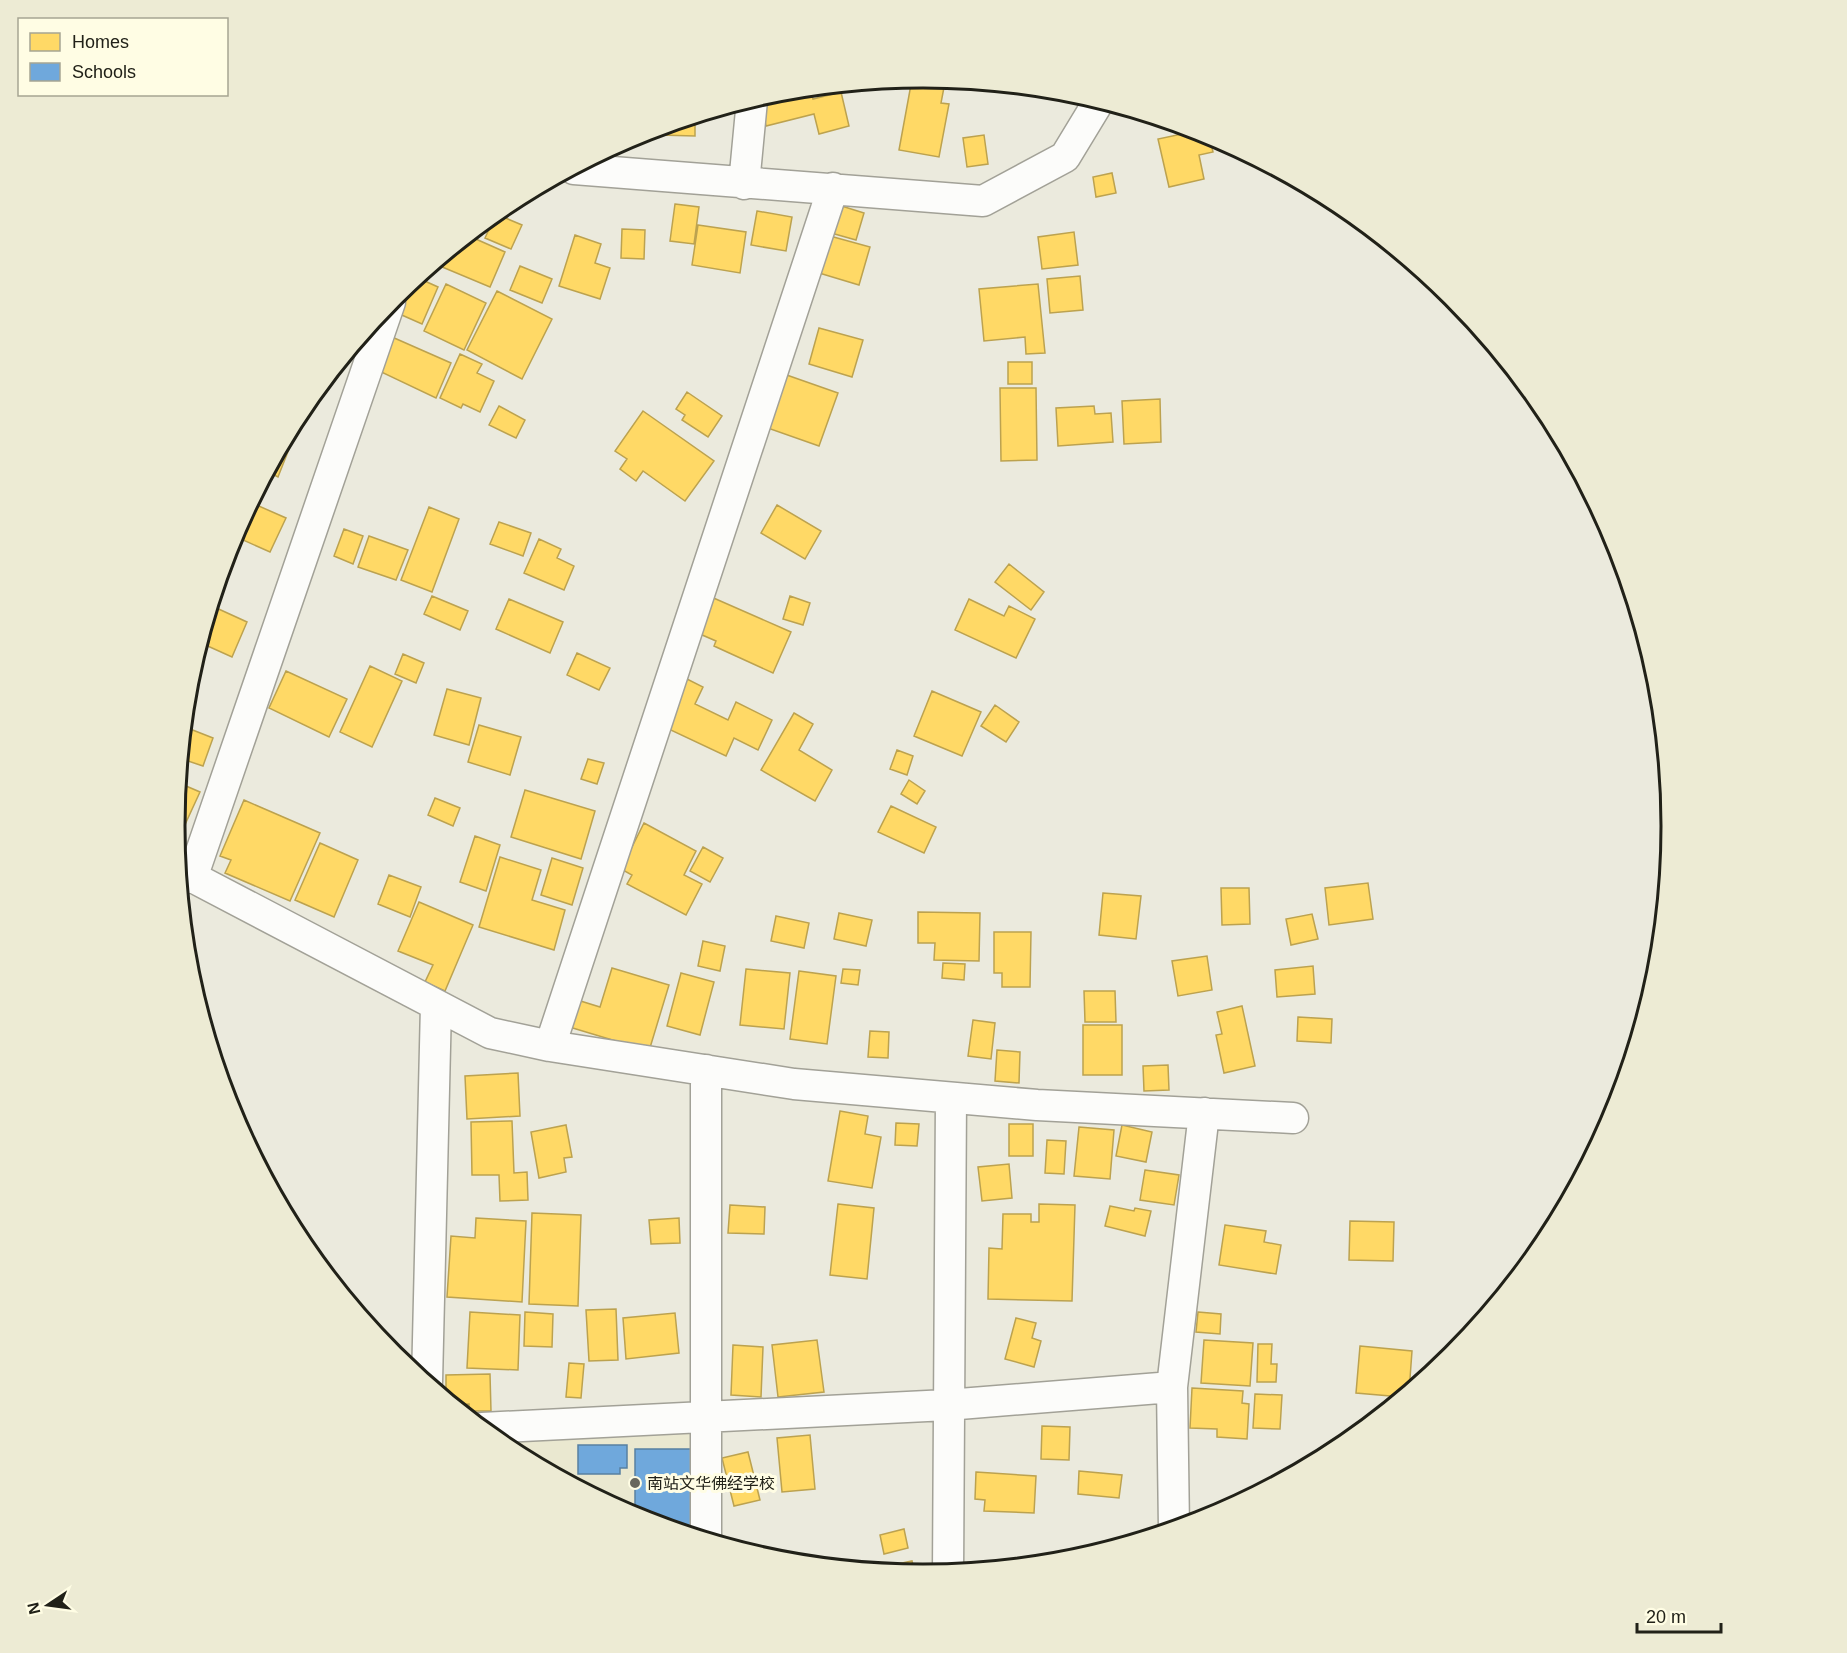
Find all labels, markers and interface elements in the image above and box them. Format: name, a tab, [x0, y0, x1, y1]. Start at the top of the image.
legend	[18, 18, 228, 96]
text: Homes	[72, 32, 129, 52]
text: Schools	[72, 62, 136, 82]
place label: 南站文华佛经学校	[647, 1475, 775, 1492]
marker: 南站文华佛经学校	[628, 1476, 642, 1490]
north arrow	[18, 1575, 78, 1635]
scale bar	[1637, 1596, 1721, 1634]
text: N	[24, 1601, 43, 1616]
text: 20 m	[1646, 1607, 1686, 1627]

